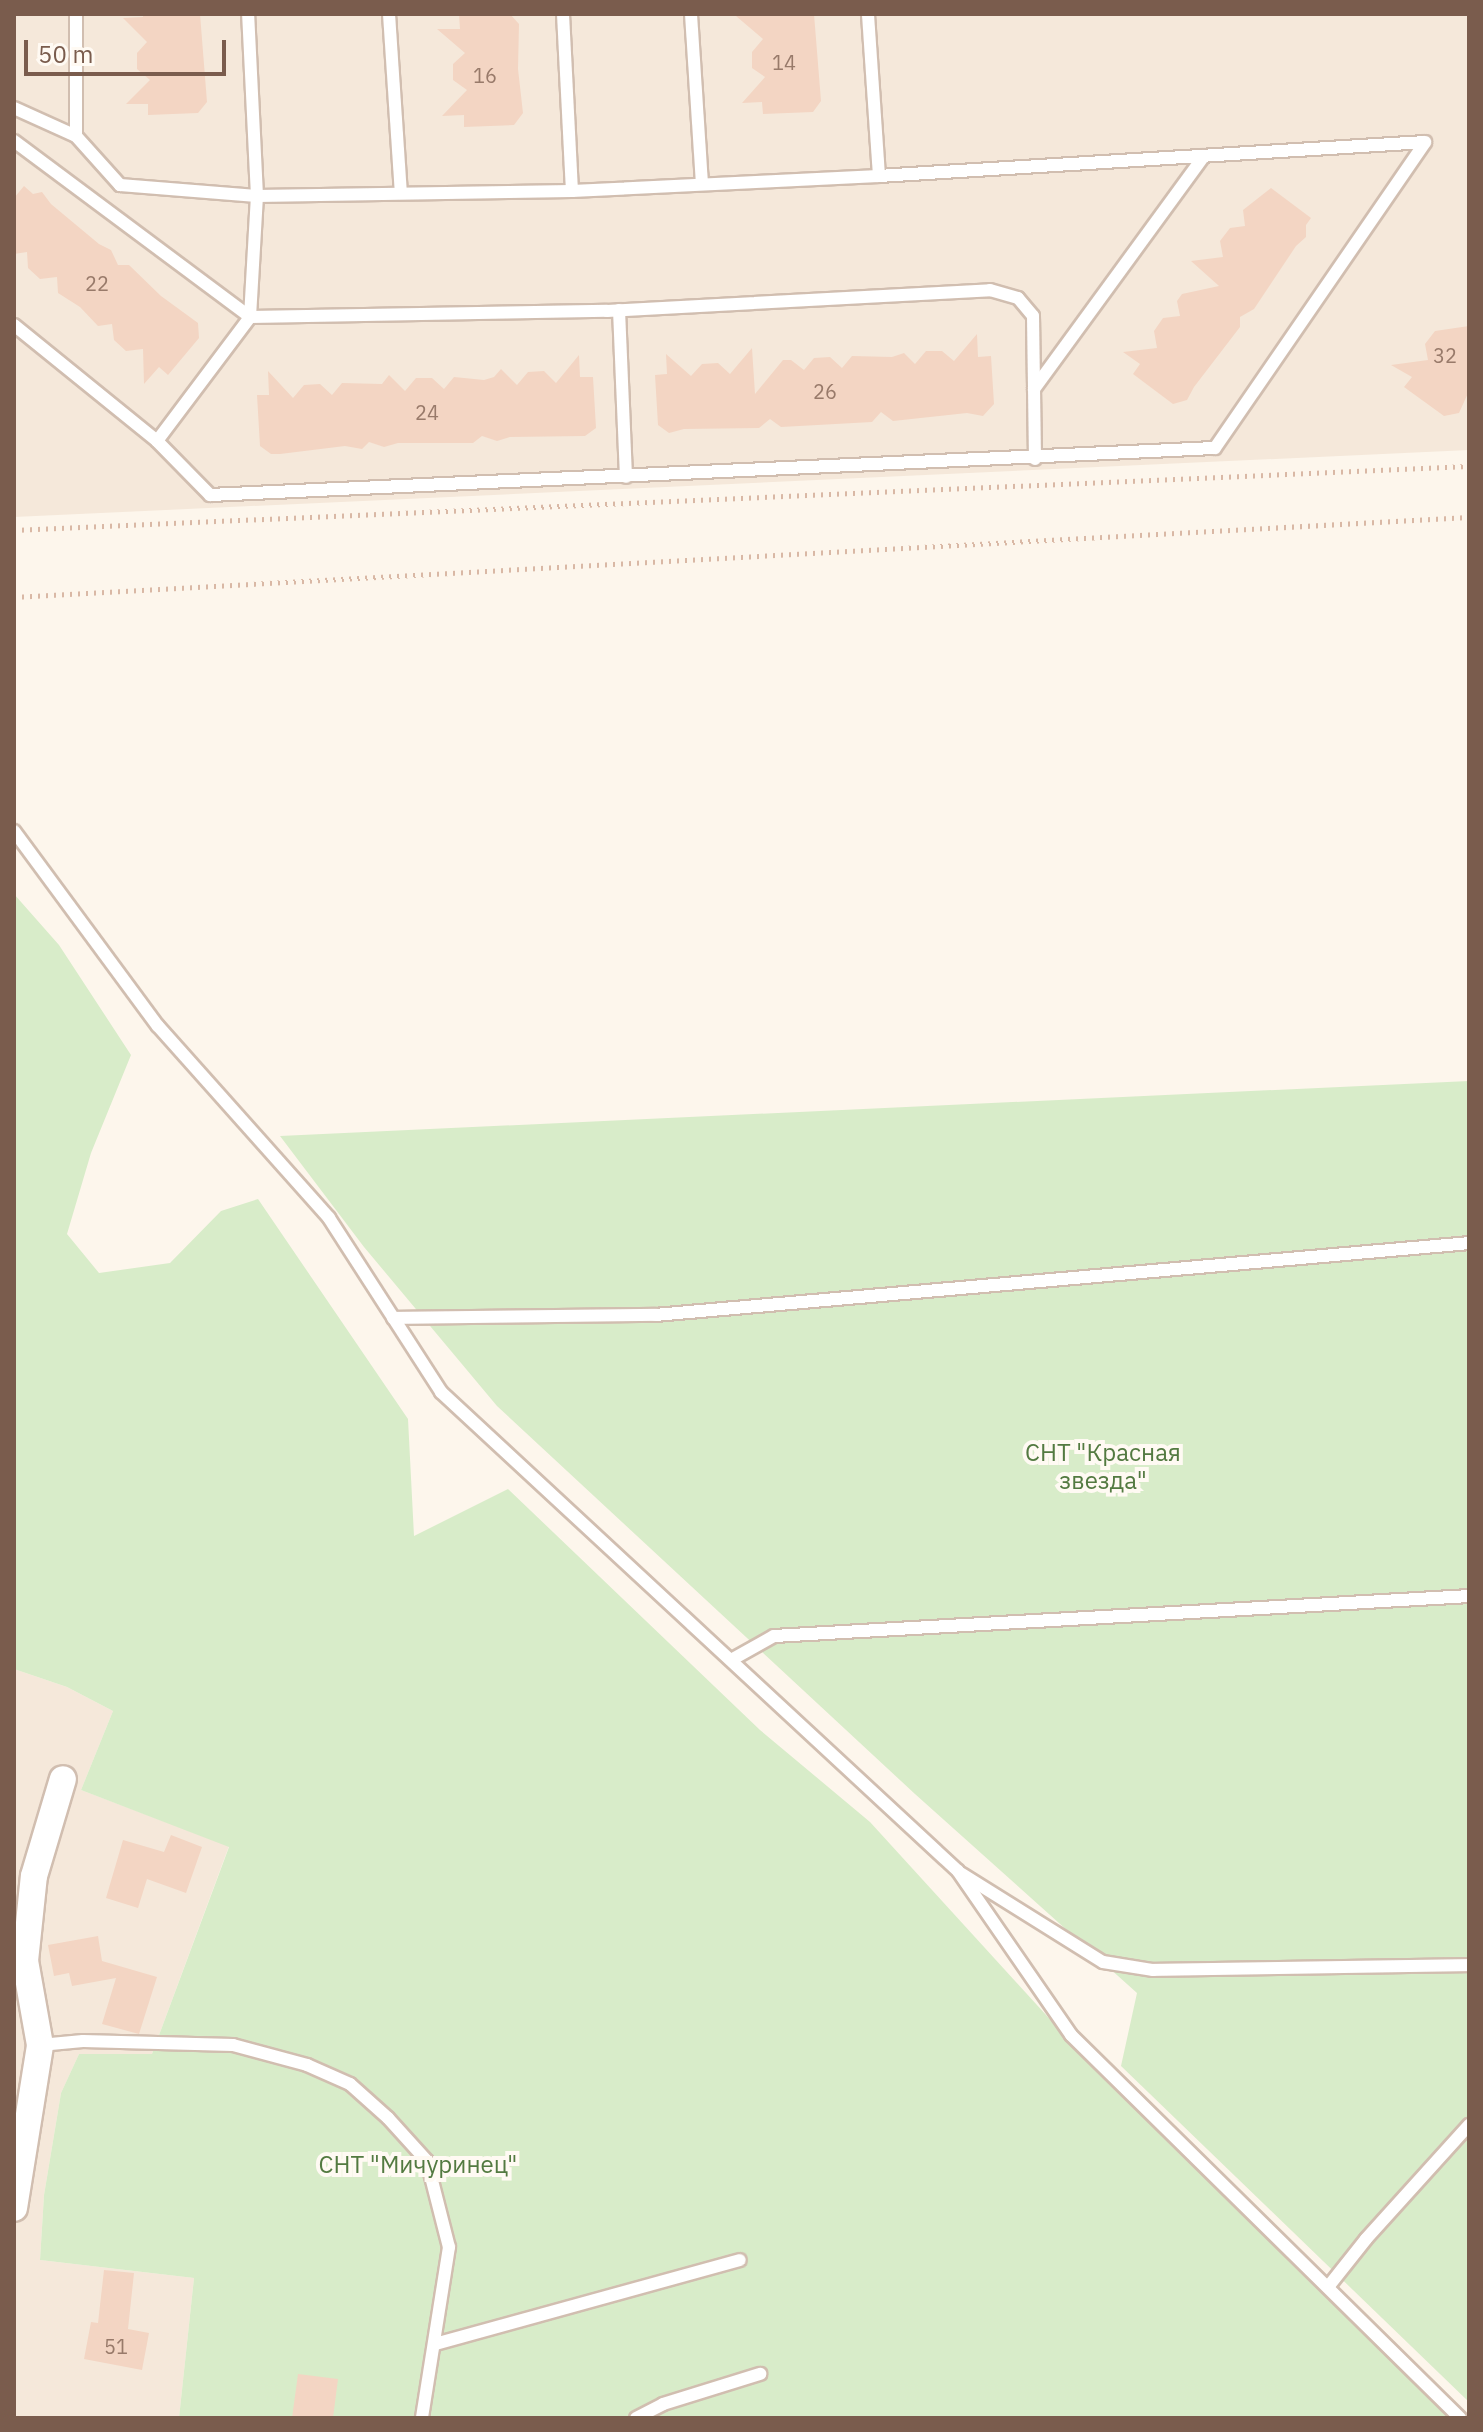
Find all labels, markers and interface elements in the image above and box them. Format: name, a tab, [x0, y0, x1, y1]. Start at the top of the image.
scale bar	[28, 24, 230, 74]
text: 50 m	[38, 38, 93, 70]
house number: 14	[772, 50, 796, 74]
house number: 16	[473, 63, 497, 87]
house number: 22	[85, 271, 109, 295]
house number: 32	[1433, 343, 1457, 367]
house number: 26	[813, 379, 837, 403]
house number: 24	[415, 400, 439, 424]
park label: СНТ "Красная звезда"	[1025, 1439, 1181, 1495]
park label: СНТ "Мичуринец"	[319, 2151, 517, 2179]
house number: 51	[104, 2334, 128, 2358]

